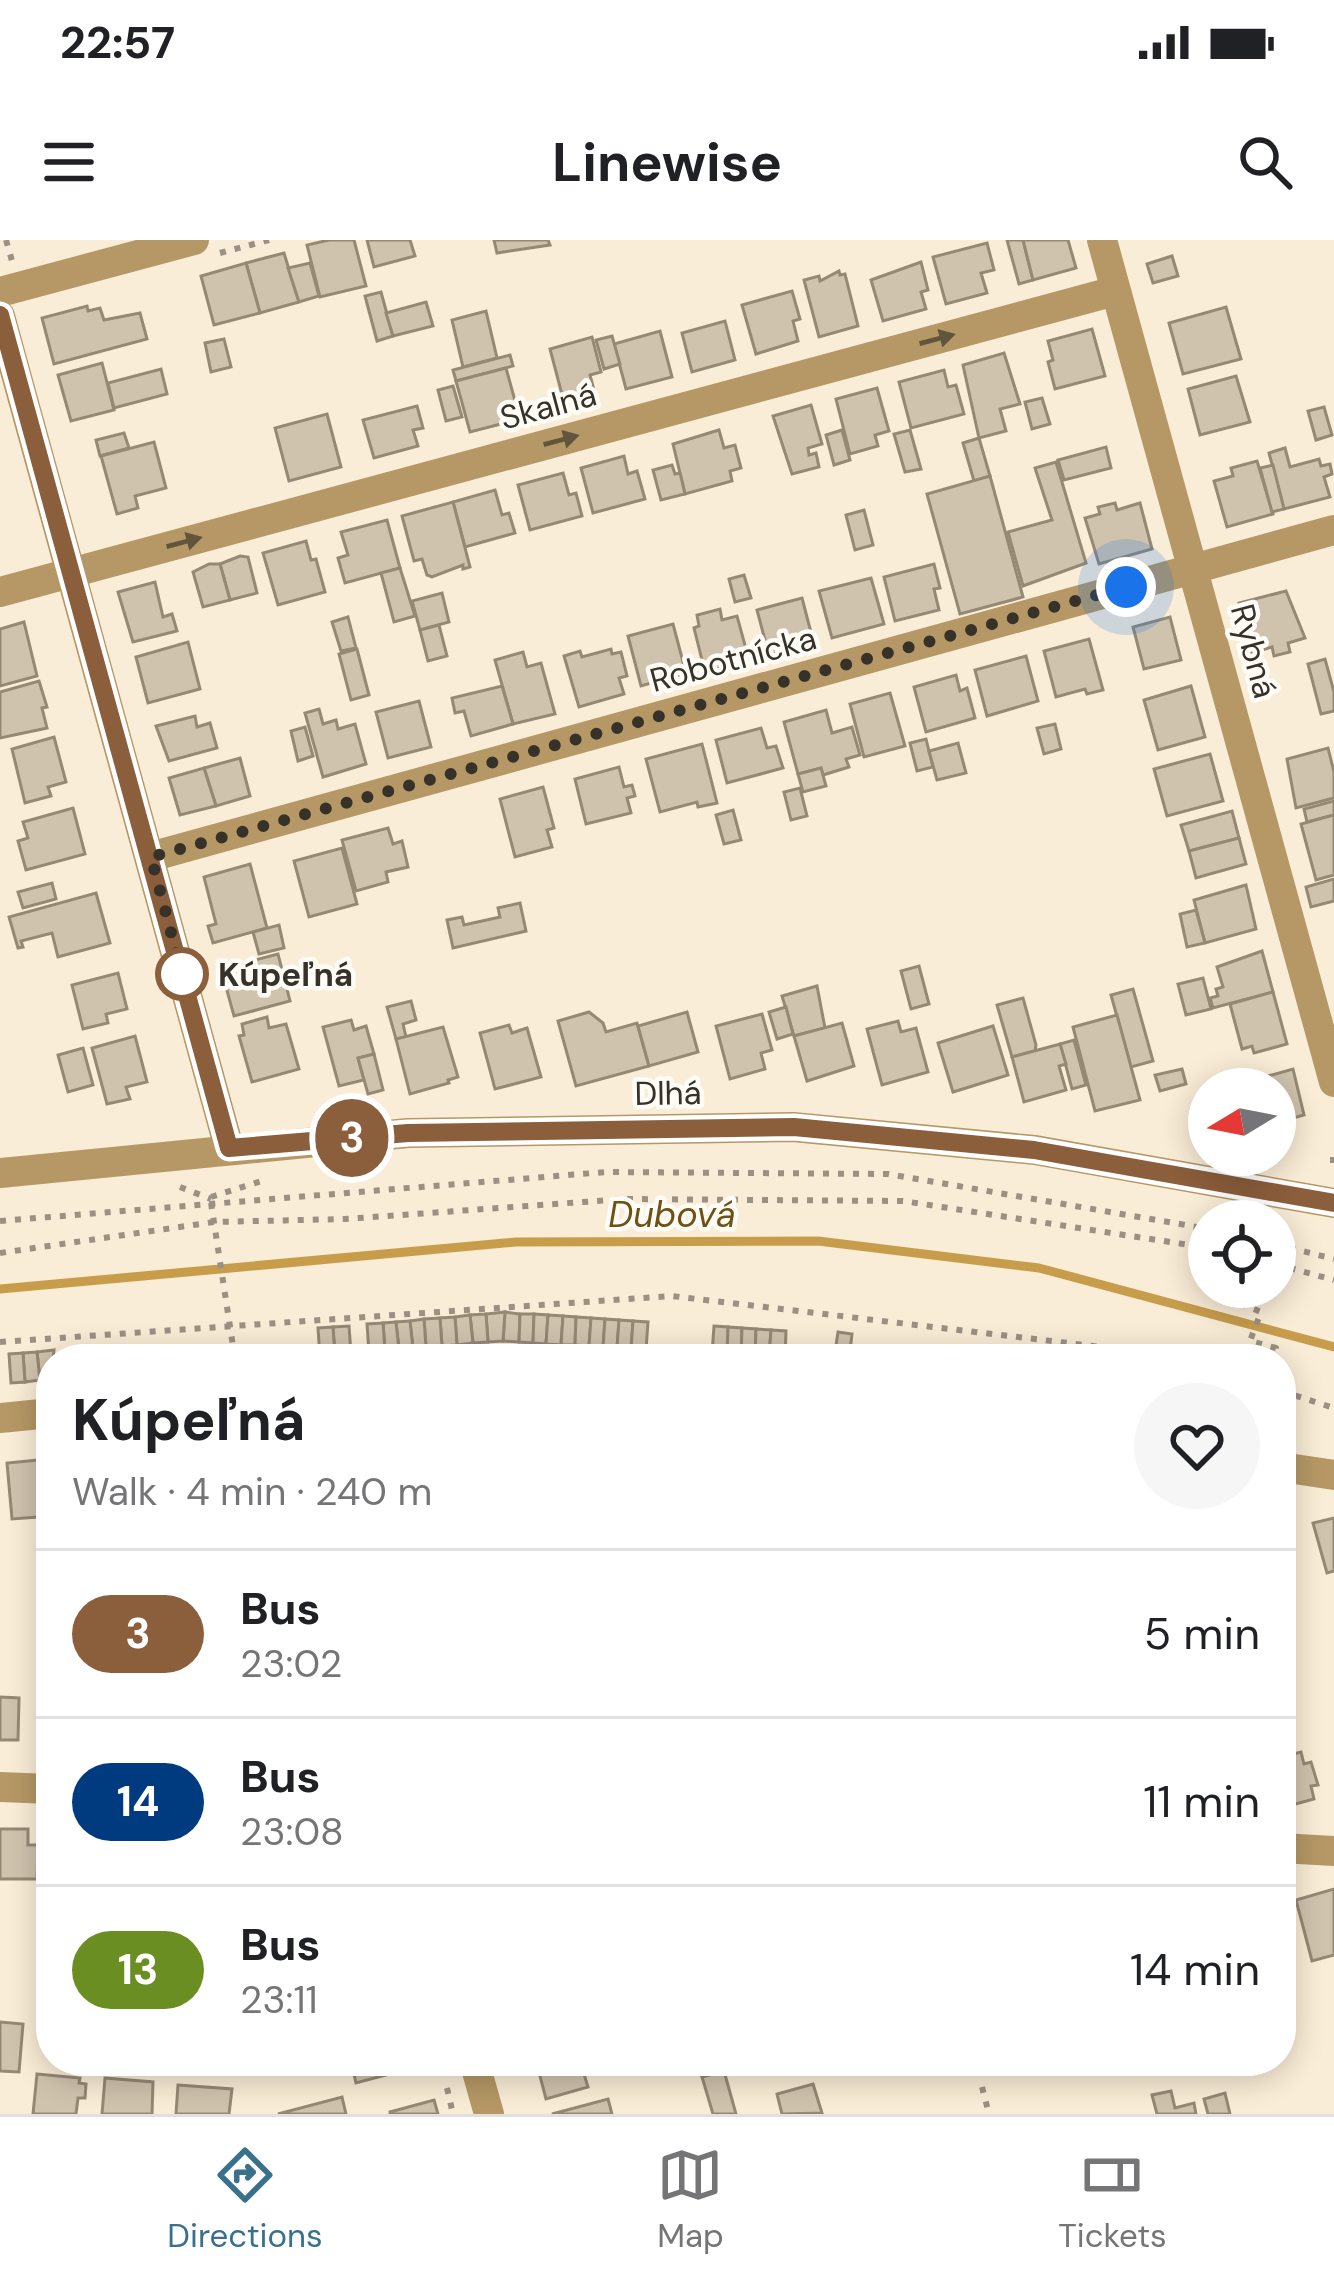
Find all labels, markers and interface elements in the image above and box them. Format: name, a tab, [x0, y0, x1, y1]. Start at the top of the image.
text: 22:57	[60, 13, 175, 72]
text: Linewise	[552, 127, 782, 198]
icon: menu	[36, 129, 102, 195]
icon: search	[1232, 129, 1298, 195]
one-way arrow	[919, 328, 956, 347]
street label: Skalná	[495, 373, 601, 439]
one-way arrow	[542, 430, 579, 449]
one-way arrow	[166, 531, 203, 550]
your location	[1096, 557, 1156, 617]
street label: Rybná	[1221, 599, 1287, 703]
street label: Robotnícka	[645, 616, 821, 702]
marker: Kúpeľná	[157, 949, 207, 999]
place label: Kúpeľná	[218, 953, 353, 996]
north arrow	[1188, 1068, 1296, 1176]
map controls	[1188, 1068, 1296, 1308]
street label: Dlhá	[634, 1071, 702, 1115]
line badge: 3	[313, 1099, 391, 1177]
text: 3	[339, 1110, 365, 1165]
water label: Dubová	[608, 1191, 736, 1238]
button: locate	[1188, 1200, 1296, 1308]
text: Kúpeľná	[72, 1383, 305, 1458]
button: heart	[1134, 1383, 1260, 1509]
text: Walk · 4 min · 240 m	[72, 1466, 432, 1517]
text: Bus	[240, 1579, 320, 1638]
text: 5 min	[1144, 1604, 1260, 1663]
text: 3	[125, 1606, 151, 1661]
text: 23:02	[240, 1638, 342, 1689]
text: Bus	[240, 1747, 320, 1806]
text: 11 min	[1143, 1772, 1260, 1831]
text: 14	[117, 1774, 159, 1829]
text: 23:08	[240, 1806, 344, 1857]
text: Bus	[240, 1915, 320, 1974]
text: 14 min	[1130, 1940, 1260, 1999]
text: 13	[118, 1942, 158, 1997]
text: 23:11	[240, 1974, 318, 2025]
tab: Directions	[167, 2142, 323, 2257]
tab: Map	[657, 2142, 724, 2257]
tab: Tickets	[1058, 2142, 1167, 2257]

